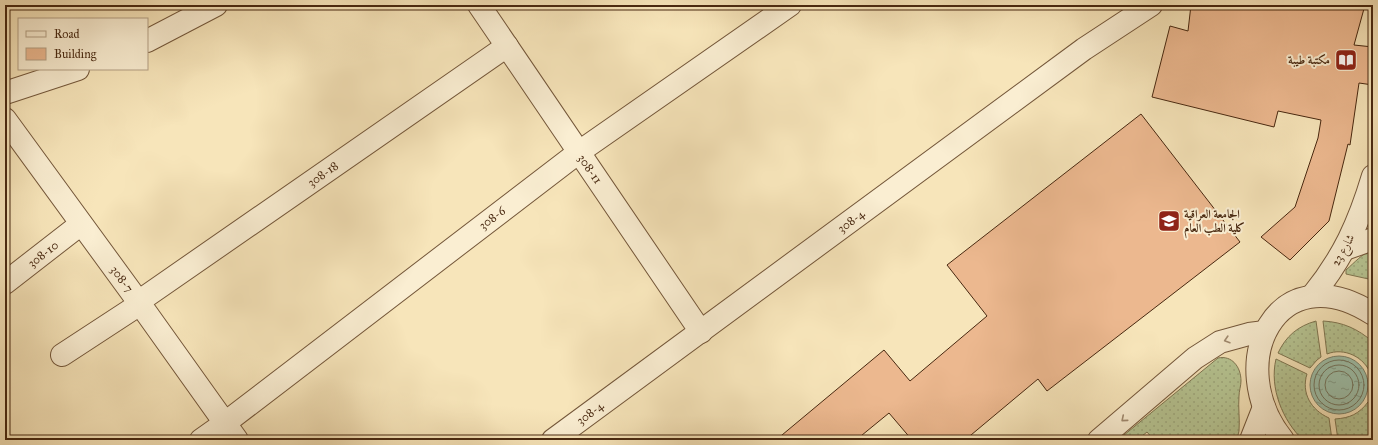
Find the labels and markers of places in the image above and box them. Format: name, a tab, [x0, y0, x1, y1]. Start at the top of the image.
library icon: مكتبة طيبة	[1333, 47, 1359, 73]
place label: مكتبة طيبة	[1288, 53, 1330, 67]
place label: الجامعة العراقية كلية الطب العام	[1184, 207, 1245, 239]
school or university icon: الجامعة العراقية كلية الطب العام	[1156, 208, 1182, 234]

